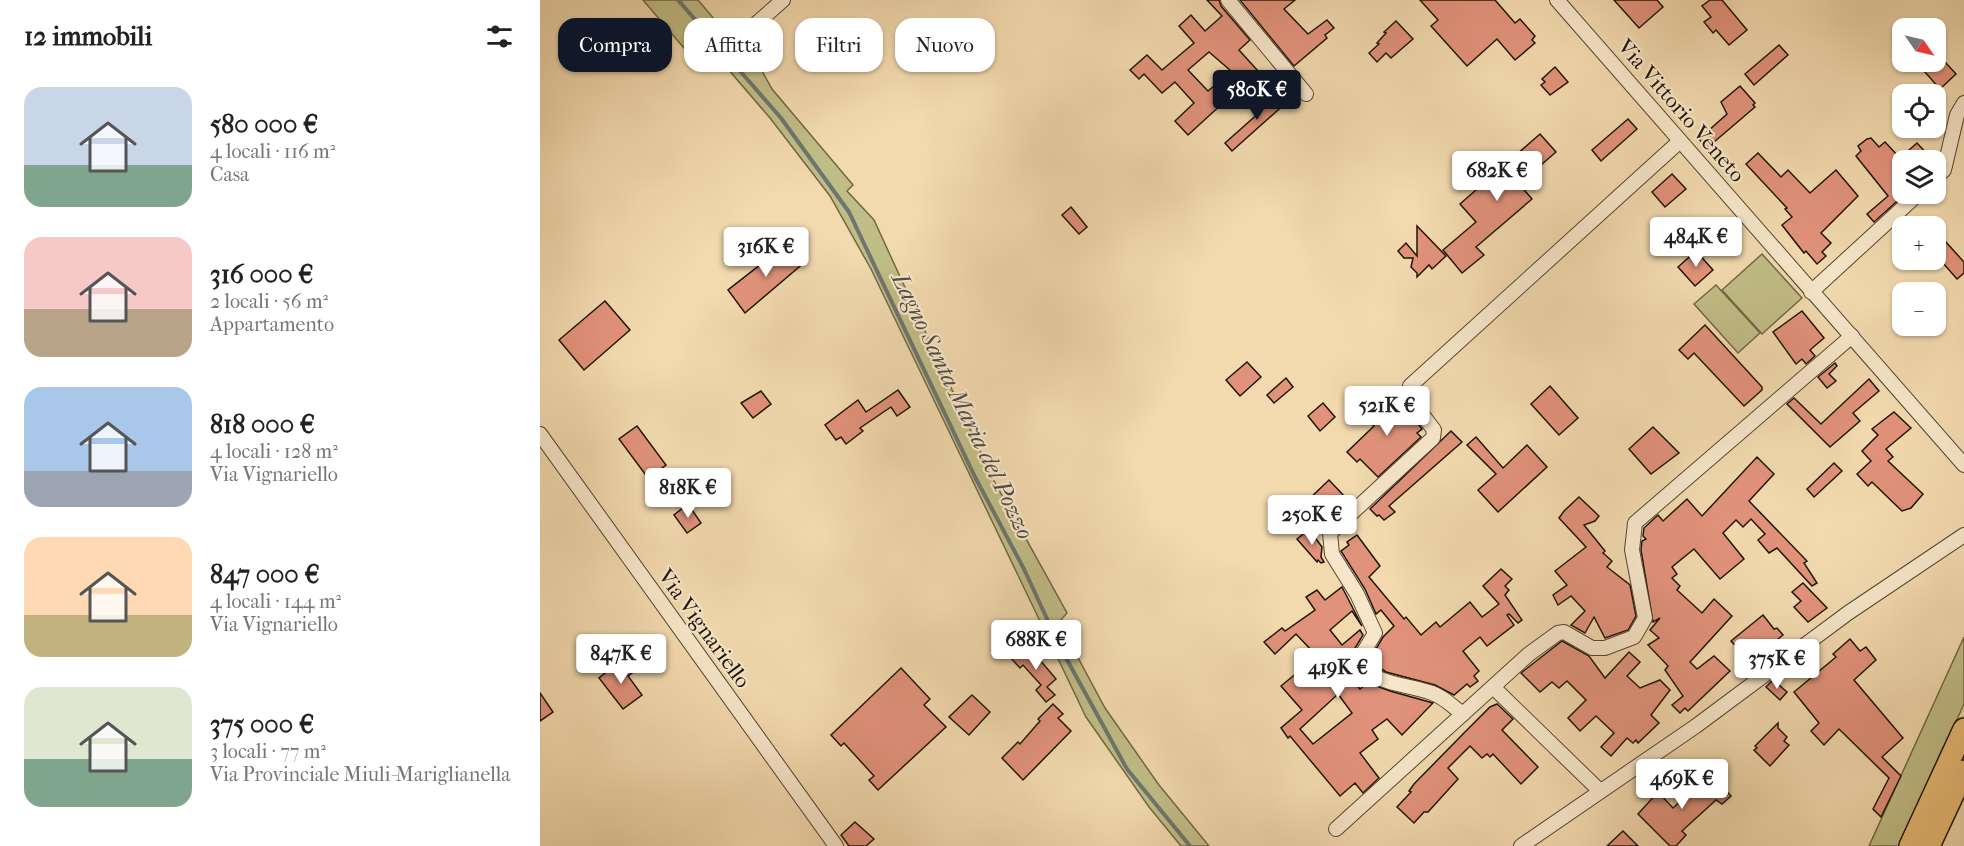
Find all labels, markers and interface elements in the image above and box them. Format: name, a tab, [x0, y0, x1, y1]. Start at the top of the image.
chip: Compra	[558, 18, 672, 72]
chip: Affitta	[684, 18, 783, 72]
chip: Filtri	[795, 18, 883, 72]
chip: Nuovo	[895, 18, 995, 72]
north arrow	[1892, 18, 1946, 72]
map controls	[1892, 18, 1946, 336]
icon: filters	[483, 20, 516, 53]
text: 12 immobili	[24, 21, 152, 52]
street label: Via Vittorio Veneto	[1611, 33, 1750, 188]
pin: 580K €	[1208, 70, 1306, 121]
text: 580K €	[1227, 78, 1287, 101]
button: locate	[1892, 84, 1946, 138]
text: 580 000 €	[210, 109, 318, 140]
icon: home	[72, 111, 144, 183]
text: 4 locali · 116 m²	[210, 140, 335, 163]
button: layers	[1892, 150, 1946, 204]
pin: 682K €	[1448, 151, 1546, 202]
text: 682K €	[1466, 159, 1528, 182]
text: Casa	[210, 163, 249, 186]
button: +	[1892, 216, 1946, 270]
pin: 484K €	[1647, 217, 1745, 268]
text: 484K €	[1664, 225, 1728, 248]
pin: 316K €	[717, 227, 815, 278]
text: 316K €	[738, 235, 794, 258]
text: 316 000 €	[210, 259, 314, 290]
icon: home	[72, 261, 144, 333]
water label: Lagno Santa Maria del Pozzo	[885, 266, 1040, 544]
button: −	[1892, 282, 1946, 336]
text: 2 locali · 56 m²	[210, 290, 328, 313]
text: Appartamento	[210, 313, 334, 336]
pin: 521K €	[1338, 386, 1436, 437]
text: 521K €	[1359, 394, 1415, 417]
text: 818 000 €	[210, 409, 315, 440]
icon: home	[72, 411, 144, 483]
text: 4 locali · 128 m²	[210, 440, 338, 463]
text: Via Vignariello	[210, 463, 338, 486]
pin: 818K €	[639, 468, 737, 519]
text: 818K €	[659, 476, 717, 499]
pin: 250K €	[1263, 495, 1361, 546]
text: 250K €	[1282, 503, 1342, 526]
text: 847 000 €	[210, 559, 320, 590]
icon: home	[72, 561, 144, 633]
street label: Via Vignariello	[652, 563, 756, 693]
text: 4 locali · 144 m²	[210, 590, 341, 613]
text: Via Vignariello	[210, 613, 338, 636]
pin: 688K €	[987, 620, 1085, 671]
text: 688K €	[1005, 628, 1067, 651]
pin: 847K €	[572, 634, 670, 685]
pin: 375K €	[1728, 639, 1826, 690]
text: 847K €	[590, 642, 652, 665]
text: 375K €	[1748, 647, 1806, 670]
pin: 419K €	[1289, 648, 1387, 699]
text: 419K €	[1308, 656, 1368, 679]
text: 375 000 €	[210, 709, 314, 740]
icon: home	[72, 711, 144, 783]
text: 3 locali · 77 m²	[210, 740, 326, 763]
pin: 469K €	[1633, 759, 1731, 810]
text: Via Provinciale Miuli-Mariglianella	[210, 763, 511, 786]
text: 469K €	[1650, 767, 1714, 790]

